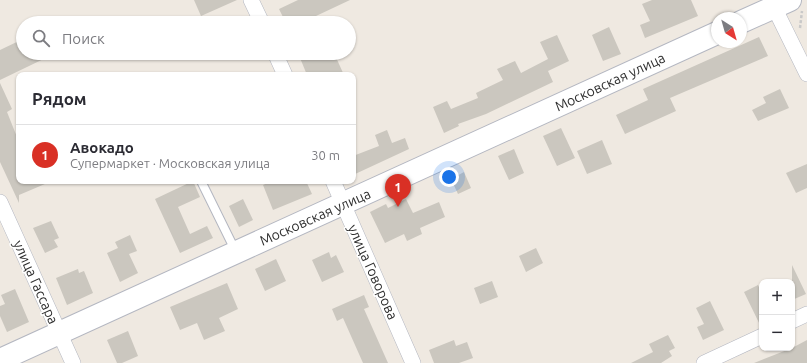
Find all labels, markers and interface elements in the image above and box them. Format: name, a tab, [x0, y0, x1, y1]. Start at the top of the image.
north arrow	[711, 12, 747, 48]
search box	[16, 16, 356, 60]
icon: search	[30, 27, 52, 49]
text: Поиск	[62, 30, 105, 47]
street label: Московская улица	[552, 49, 668, 115]
text: Рядом	[32, 89, 87, 108]
text: Авокадо	[70, 139, 134, 156]
text: 1	[41, 148, 49, 162]
text: 30 m	[311, 148, 340, 162]
text: Супермаркет · Московская улица	[70, 156, 270, 170]
your location	[439, 167, 459, 187]
pin: 1	[385, 174, 411, 207]
street label: Московская улица	[257, 185, 373, 249]
street label: улица Говорова	[345, 222, 401, 322]
street label: улица Гассара	[10, 238, 62, 326]
map controls	[759, 279, 795, 351]
button: +	[759, 279, 795, 315]
button: −	[759, 315, 795, 351]

